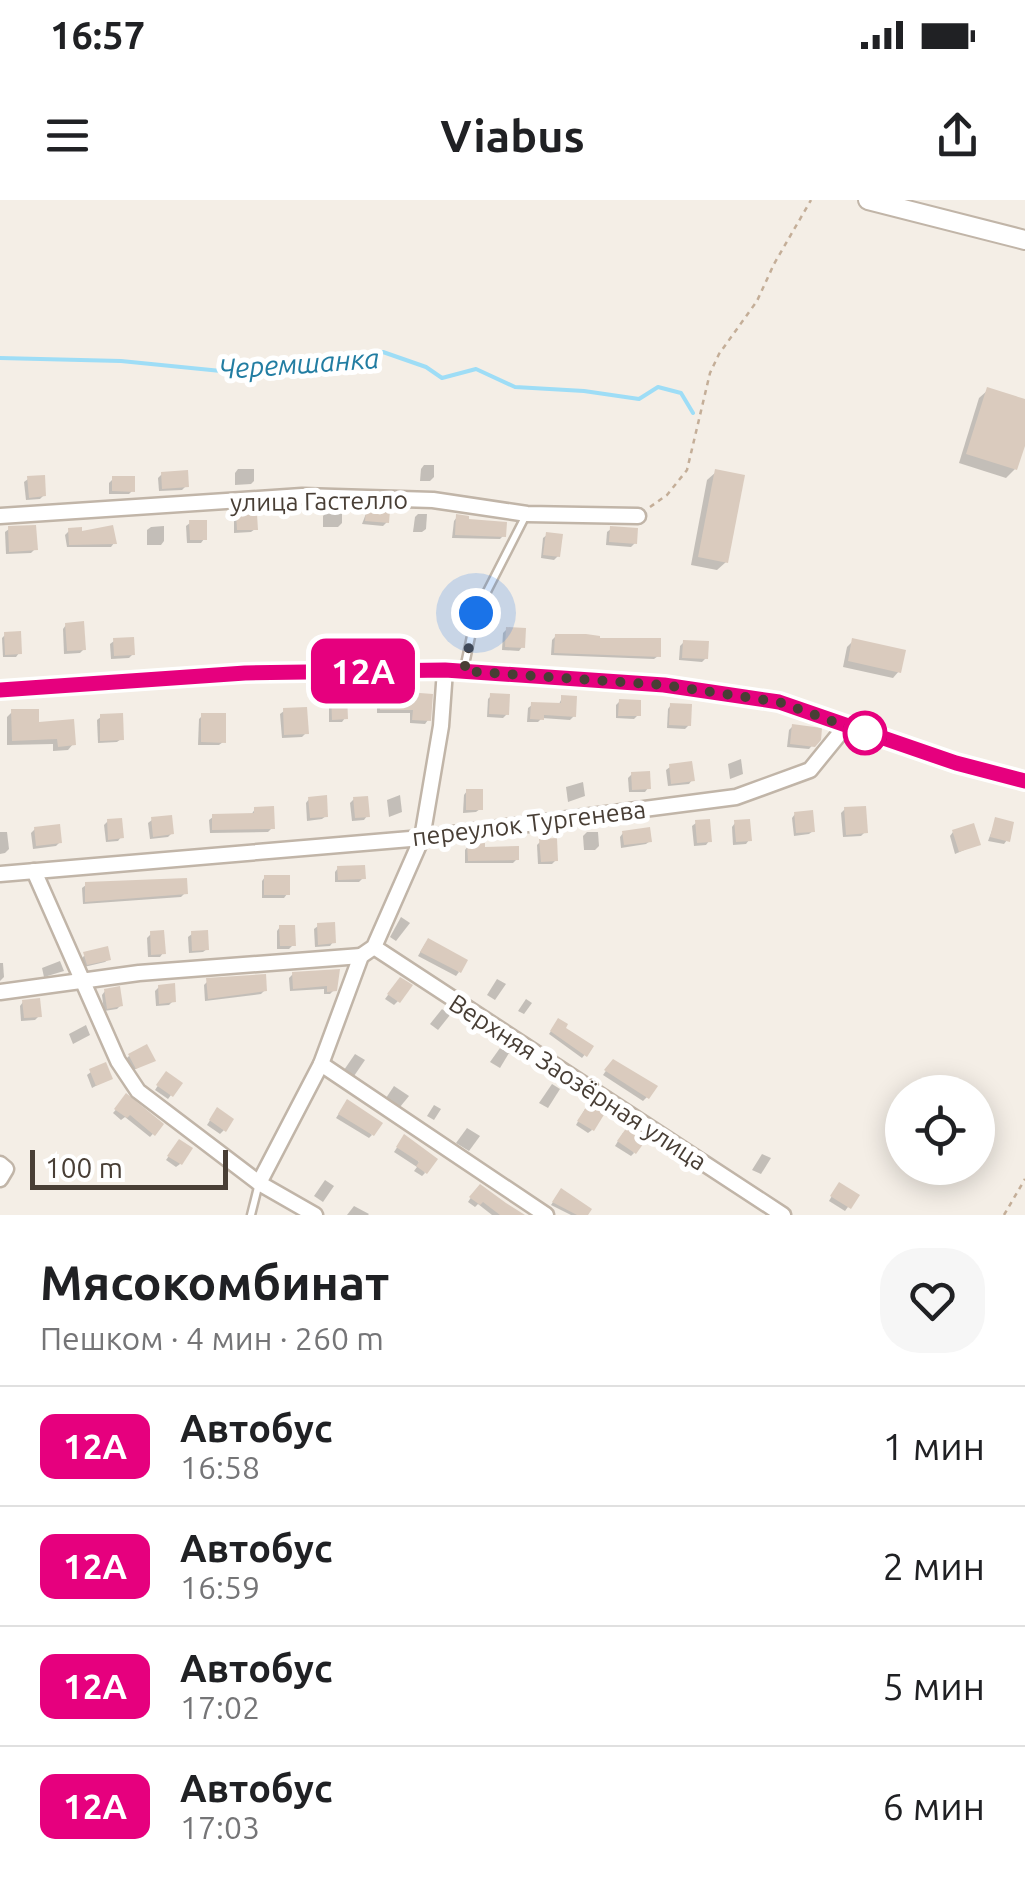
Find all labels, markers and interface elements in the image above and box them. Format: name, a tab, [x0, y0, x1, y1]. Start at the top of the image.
text: 16:57	[50, 14, 145, 56]
icon: menu	[40, 108, 95, 163]
icon: share	[930, 108, 985, 163]
text: Viabus	[440, 110, 585, 161]
water label: Черемшанка	[218, 342, 380, 384]
street label: улица Гастелло	[230, 485, 408, 517]
your location	[451, 588, 501, 638]
line badge: 12А	[306, 638, 420, 704]
text: 12А	[331, 651, 395, 691]
unlabelled marker	[844, 712, 886, 754]
street label: переулок Тургенева	[411, 795, 647, 851]
street label: Верхняя Заозёрная улица	[444, 988, 712, 1176]
map controls	[885, 1075, 995, 1185]
button: locate	[885, 1075, 995, 1185]
scale bar	[30, 1145, 228, 1190]
text: 100 m	[45, 1152, 123, 1183]
button: heart	[880, 1248, 985, 1353]
text: Мясокомбинат	[40, 1255, 389, 1309]
text: Пешком · 4 мин · 260 m	[40, 1320, 384, 1356]
text: Автобус	[180, 1407, 333, 1449]
text: 1 мин	[883, 1425, 985, 1467]
text: 12А	[63, 1426, 127, 1466]
text: 16:58	[180, 1449, 260, 1485]
text: Автобус	[180, 1527, 333, 1569]
text: 2 мин	[883, 1545, 985, 1587]
text: 12А	[63, 1546, 127, 1586]
text: 16:59	[180, 1569, 260, 1605]
text: Автобус	[180, 1647, 333, 1689]
text: 5 мин	[883, 1665, 985, 1707]
text: 12А	[63, 1666, 127, 1706]
text: 17:02	[180, 1689, 260, 1725]
text: Автобус	[180, 1767, 333, 1809]
text: 6 мин	[883, 1785, 985, 1827]
text: 12А	[63, 1786, 127, 1826]
text: 17:03	[180, 1809, 260, 1845]

